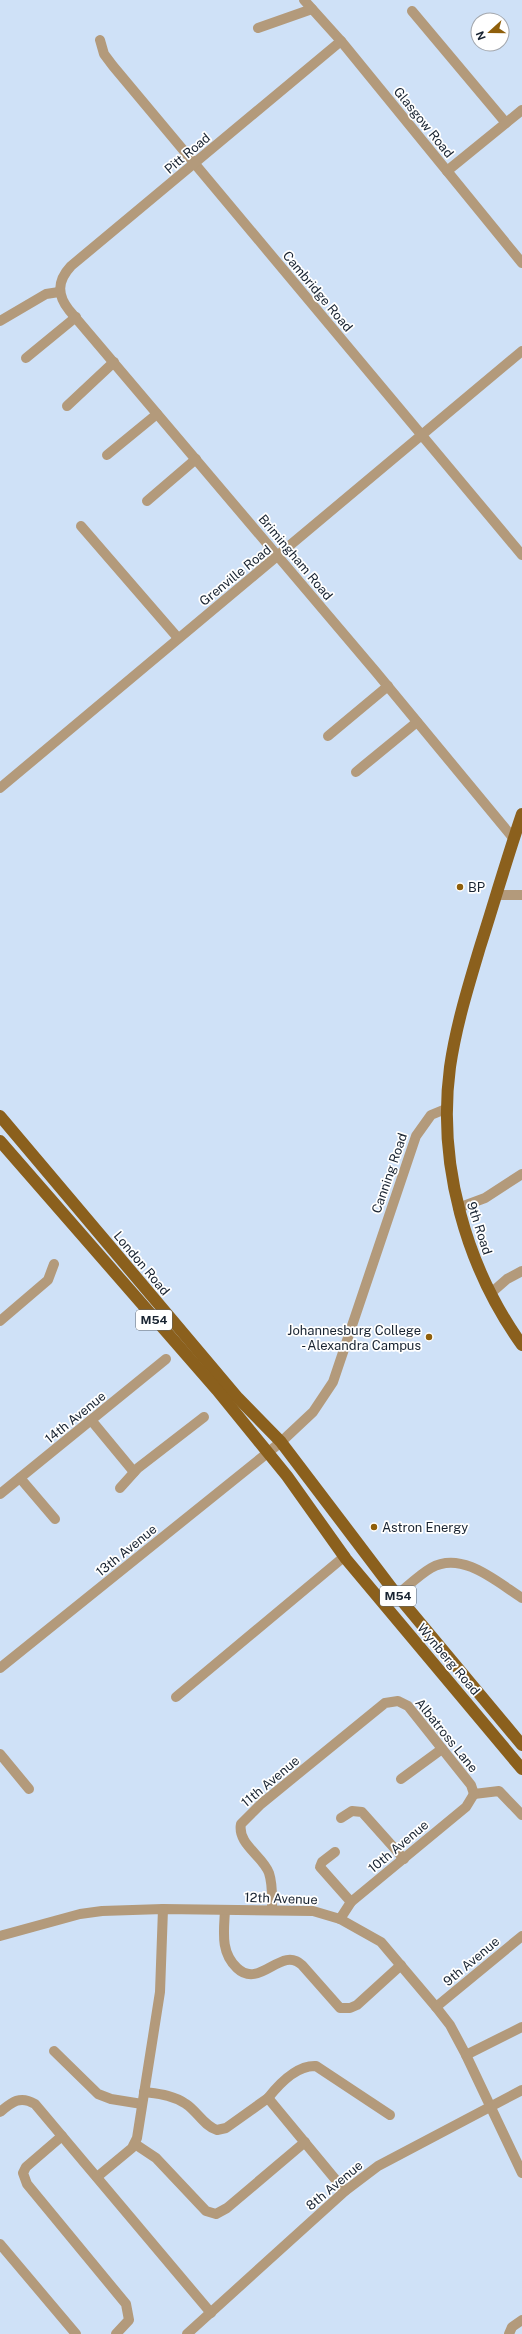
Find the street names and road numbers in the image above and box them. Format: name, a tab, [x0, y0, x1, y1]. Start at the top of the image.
street label: Glasgow Road	[391, 84, 457, 161]
street label: Pitt Road	[161, 130, 213, 177]
street label: Cambridge Road	[280, 248, 356, 335]
street label: Brimingham Road	[255, 511, 336, 603]
street label: Grenville Road	[197, 542, 274, 609]
street label: Canning Road	[369, 1131, 410, 1215]
street label: 9th Road	[464, 1200, 495, 1256]
street label: London Road	[111, 1228, 173, 1298]
road number: M54	[136, 1310, 172, 1330]
street label: 14th Avenue	[42, 1388, 109, 1446]
street label: 13th Avenue	[93, 1521, 160, 1579]
road number: M54	[380, 1586, 416, 1606]
street label: Wynberg Road	[414, 1620, 483, 1698]
street label: Albatross Lane	[412, 1695, 481, 1775]
street label: 11th Avenue	[238, 1753, 302, 1810]
street label: 10th Avenue	[365, 1817, 431, 1876]
street label: 12th Avenue	[244, 1890, 318, 1907]
street label: 9th Avenue	[440, 1934, 502, 1989]
street label: 8th Avenue	[303, 2158, 365, 2213]

